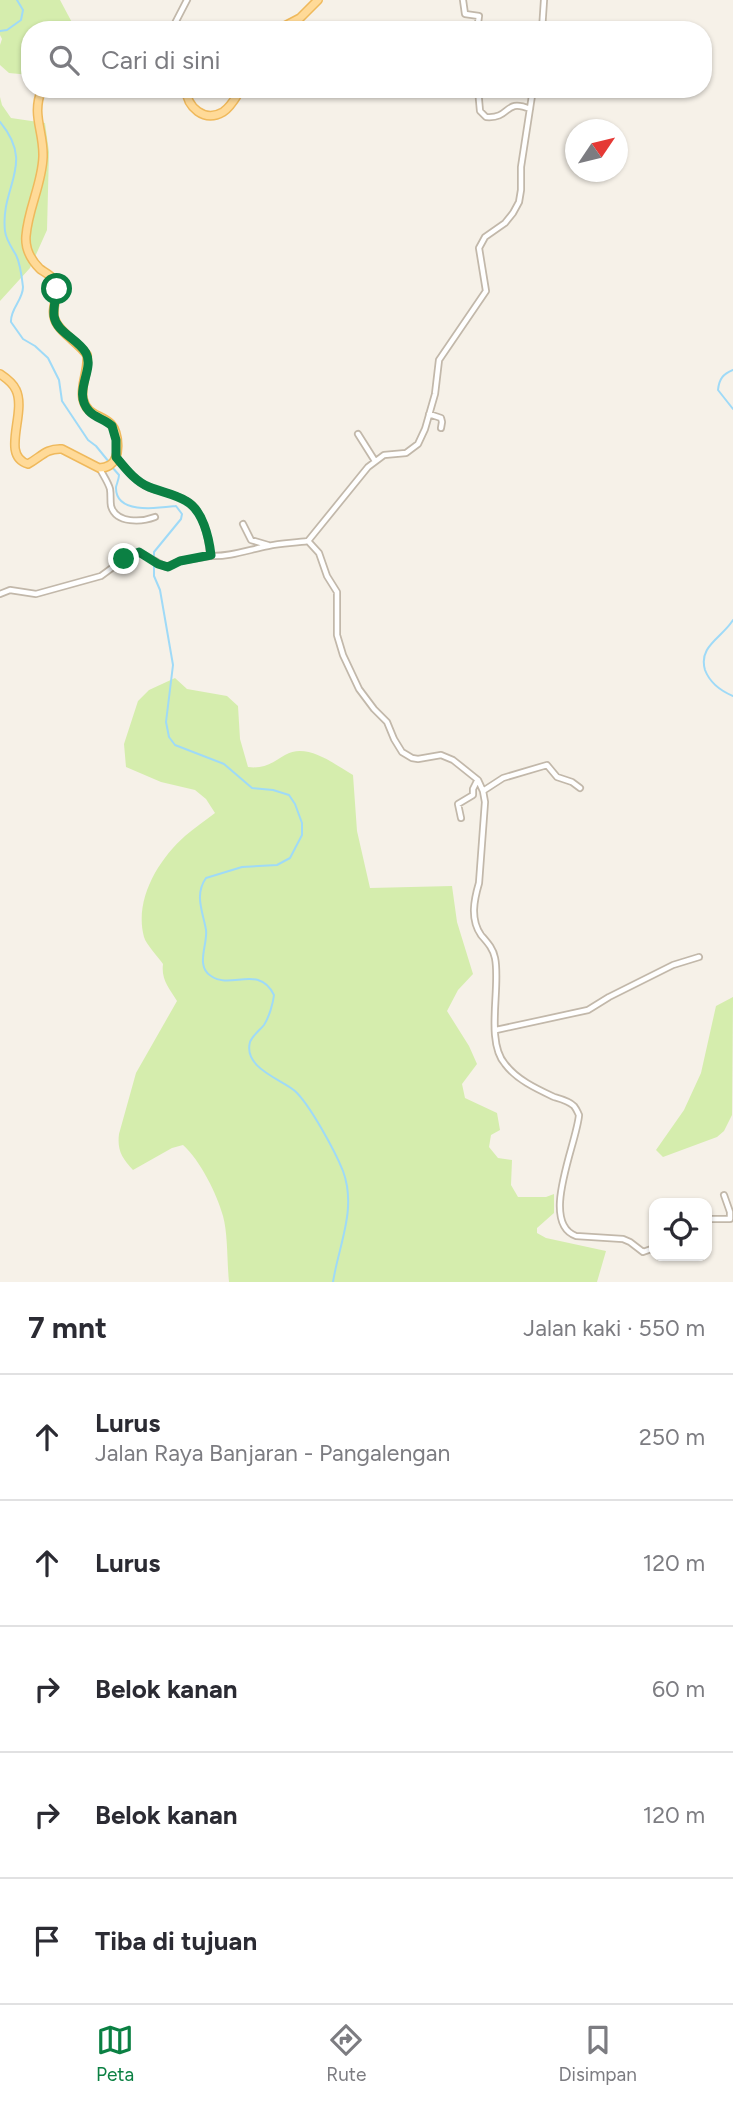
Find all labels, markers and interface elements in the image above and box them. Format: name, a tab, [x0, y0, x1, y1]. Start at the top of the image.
search box	[21, 21, 712, 98]
icon: search	[45, 41, 83, 79]
text: Cari di sini	[101, 44, 221, 76]
north arrow	[565, 119, 628, 182]
route start	[41, 273, 72, 304]
route end	[108, 543, 139, 574]
map controls	[649, 1198, 712, 1261]
button: locate	[649, 1198, 712, 1261]
text: 7 mnt	[28, 1309, 107, 1346]
text: Jalan kaki · 550 m	[523, 1314, 705, 1342]
text: Lurus	[95, 1407, 160, 1439]
icon: ahead	[28, 1418, 66, 1456]
text: 250 m	[639, 1423, 705, 1451]
text: Jalan Raya Banjaran - Pangalengan	[95, 1439, 450, 1467]
icon: ahead	[28, 1544, 66, 1582]
text: Lurus	[95, 1547, 160, 1579]
text: 120 m	[643, 1549, 705, 1577]
icon: right	[28, 1670, 66, 1708]
text: Belok kanan	[95, 1673, 238, 1705]
text: 60 m	[652, 1675, 705, 1703]
icon: right	[28, 1796, 66, 1834]
text: Belok kanan	[95, 1799, 238, 1831]
text: 120 m	[643, 1801, 705, 1829]
icon: arrive	[28, 1922, 66, 1960]
text: Tiba di tujuan	[95, 1925, 257, 1957]
tab: Peta	[96, 2021, 134, 2086]
tab: Rute	[326, 2021, 366, 2086]
tab: Disimpan	[558, 2021, 637, 2086]

